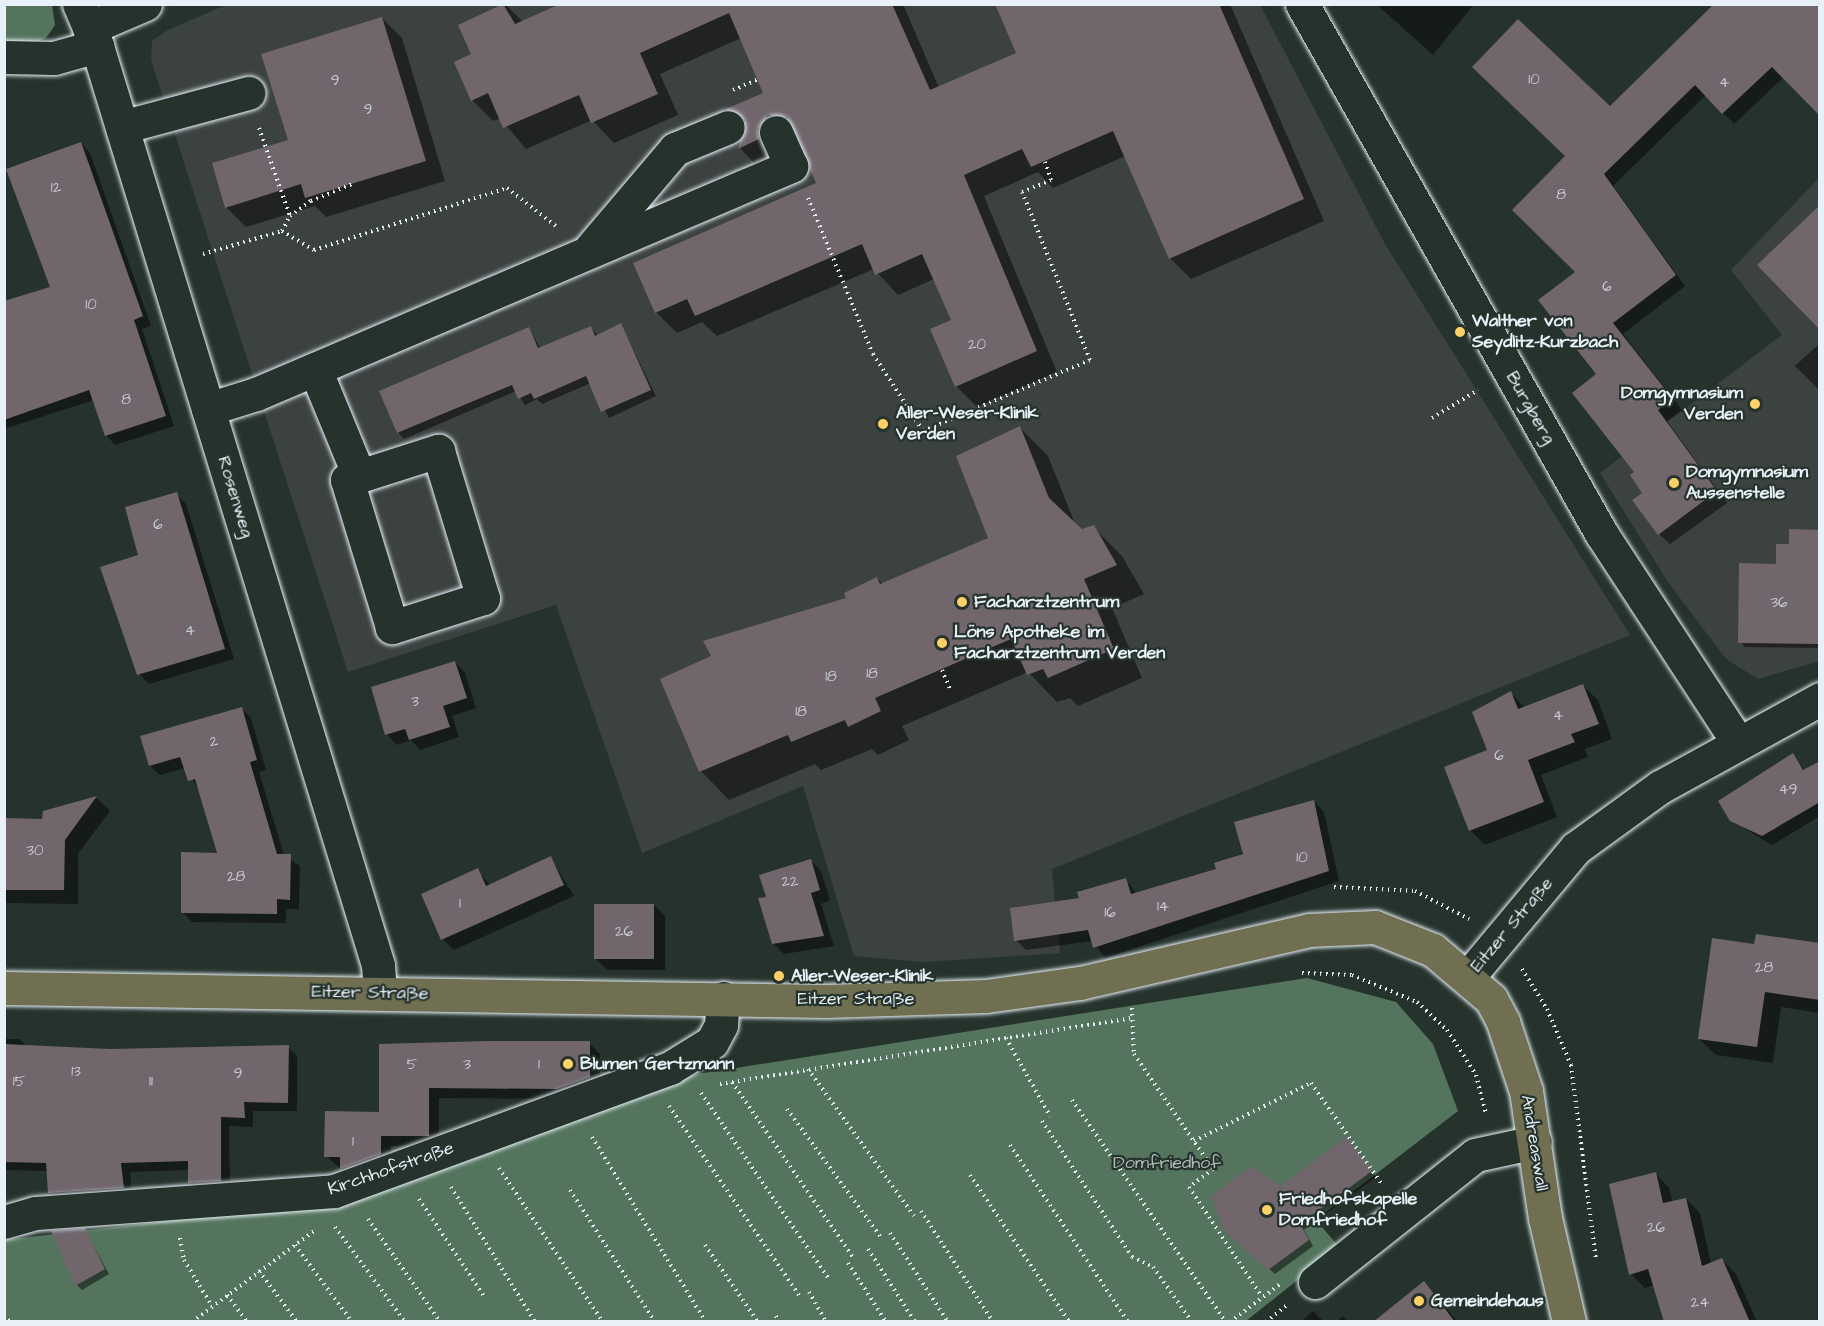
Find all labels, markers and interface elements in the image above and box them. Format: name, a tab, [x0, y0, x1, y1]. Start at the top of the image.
house number: 10	[1528, 71, 1540, 89]
house number: 9	[331, 72, 339, 90]
house number: 4	[1719, 74, 1729, 92]
house number: 9	[364, 101, 372, 119]
house number: 12	[51, 179, 61, 197]
house number: 8	[1556, 186, 1566, 204]
house number: 6	[1602, 278, 1612, 296]
house number: 10	[85, 296, 97, 314]
place label: Walther von Seydlitz-Kurzbach	[1472, 311, 1618, 354]
marker: Walther von Seydlitz-Kurzbach	[1453, 325, 1467, 339]
house number: 20	[968, 336, 986, 354]
street label: Burgberg	[1501, 368, 1559, 448]
place label: Domgymnasium Verden	[1621, 383, 1743, 426]
house number: 8	[121, 391, 131, 409]
marker: Domgymnasium Verden	[1748, 397, 1762, 411]
place label: Aller-Weser-Klinik Verden	[896, 403, 1039, 446]
marker: Aller-Weser-Klinik Verden	[874, 415, 892, 433]
street label: Rosenweg	[212, 454, 258, 540]
place label: Domgymnasium Aussenstelle	[1686, 462, 1808, 504]
marker: Domgymnasium Aussenstelle	[1667, 476, 1681, 490]
house number: 6	[153, 516, 163, 534]
place label: Facharztzentrum	[974, 591, 1119, 613]
house number: 36	[1770, 594, 1788, 612]
marker: Facharztzentrum	[955, 595, 969, 609]
house number: 4	[185, 622, 195, 640]
place label: Löns Apotheke im Facharztzentrum Verden	[954, 622, 1165, 664]
marker: Löns Apotheke im Facharztzentrum Verden	[935, 636, 949, 650]
house number: 18	[866, 665, 878, 683]
house number: 18	[825, 668, 837, 686]
house number: 3	[411, 693, 419, 711]
house number: 18	[795, 703, 807, 721]
house number: 4	[1553, 707, 1563, 725]
house number: 2	[210, 733, 218, 751]
house number: 6	[1494, 747, 1504, 765]
house number: 49	[1779, 781, 1797, 799]
house number: 30	[26, 842, 44, 860]
house number: 10	[1296, 849, 1308, 867]
house number: 28	[227, 868, 245, 886]
house number: 22	[781, 873, 799, 891]
street label: Eitzer Straße	[1466, 873, 1558, 977]
house number: 1	[459, 895, 461, 913]
house number: 14	[1157, 898, 1169, 916]
house number: 16	[1104, 904, 1116, 922]
house number: 26	[615, 923, 633, 941]
house number: 28	[1755, 959, 1773, 977]
place label: Aller-Weser-Klinik	[791, 965, 934, 987]
marker: Aller-Weser-Klinik	[772, 969, 786, 983]
street label: Eitzer Straße	[311, 981, 429, 1005]
street label: Eitzer Straße	[798, 988, 914, 1010]
place label: Blumen Gertzmann	[580, 1053, 734, 1075]
house number: 5	[407, 1056, 417, 1074]
house number: 3	[463, 1056, 471, 1074]
house number: 1	[538, 1056, 540, 1074]
marker: Blumen Gertzmann	[561, 1057, 575, 1071]
house number: 13	[71, 1063, 81, 1081]
house number: 9	[234, 1065, 242, 1083]
house number: 15	[13, 1073, 25, 1091]
house number: 11	[149, 1073, 153, 1091]
street label: Andreaswall	[1516, 1093, 1552, 1193]
house number: 1	[352, 1133, 354, 1151]
street label: Kirchhofstraße	[325, 1137, 457, 1201]
park label: Domfriedhof	[1113, 1152, 1221, 1174]
place label: Friedhofskapelle Domfriedhof	[1279, 1189, 1417, 1232]
marker: Friedhofskapelle Domfriedhof	[1260, 1203, 1274, 1217]
house number: 26	[1647, 1219, 1665, 1237]
place label: Gemeindehaus	[1431, 1290, 1544, 1312]
marker: Gemeindehaus	[1412, 1294, 1426, 1308]
house number: 24	[1691, 1294, 1709, 1312]

